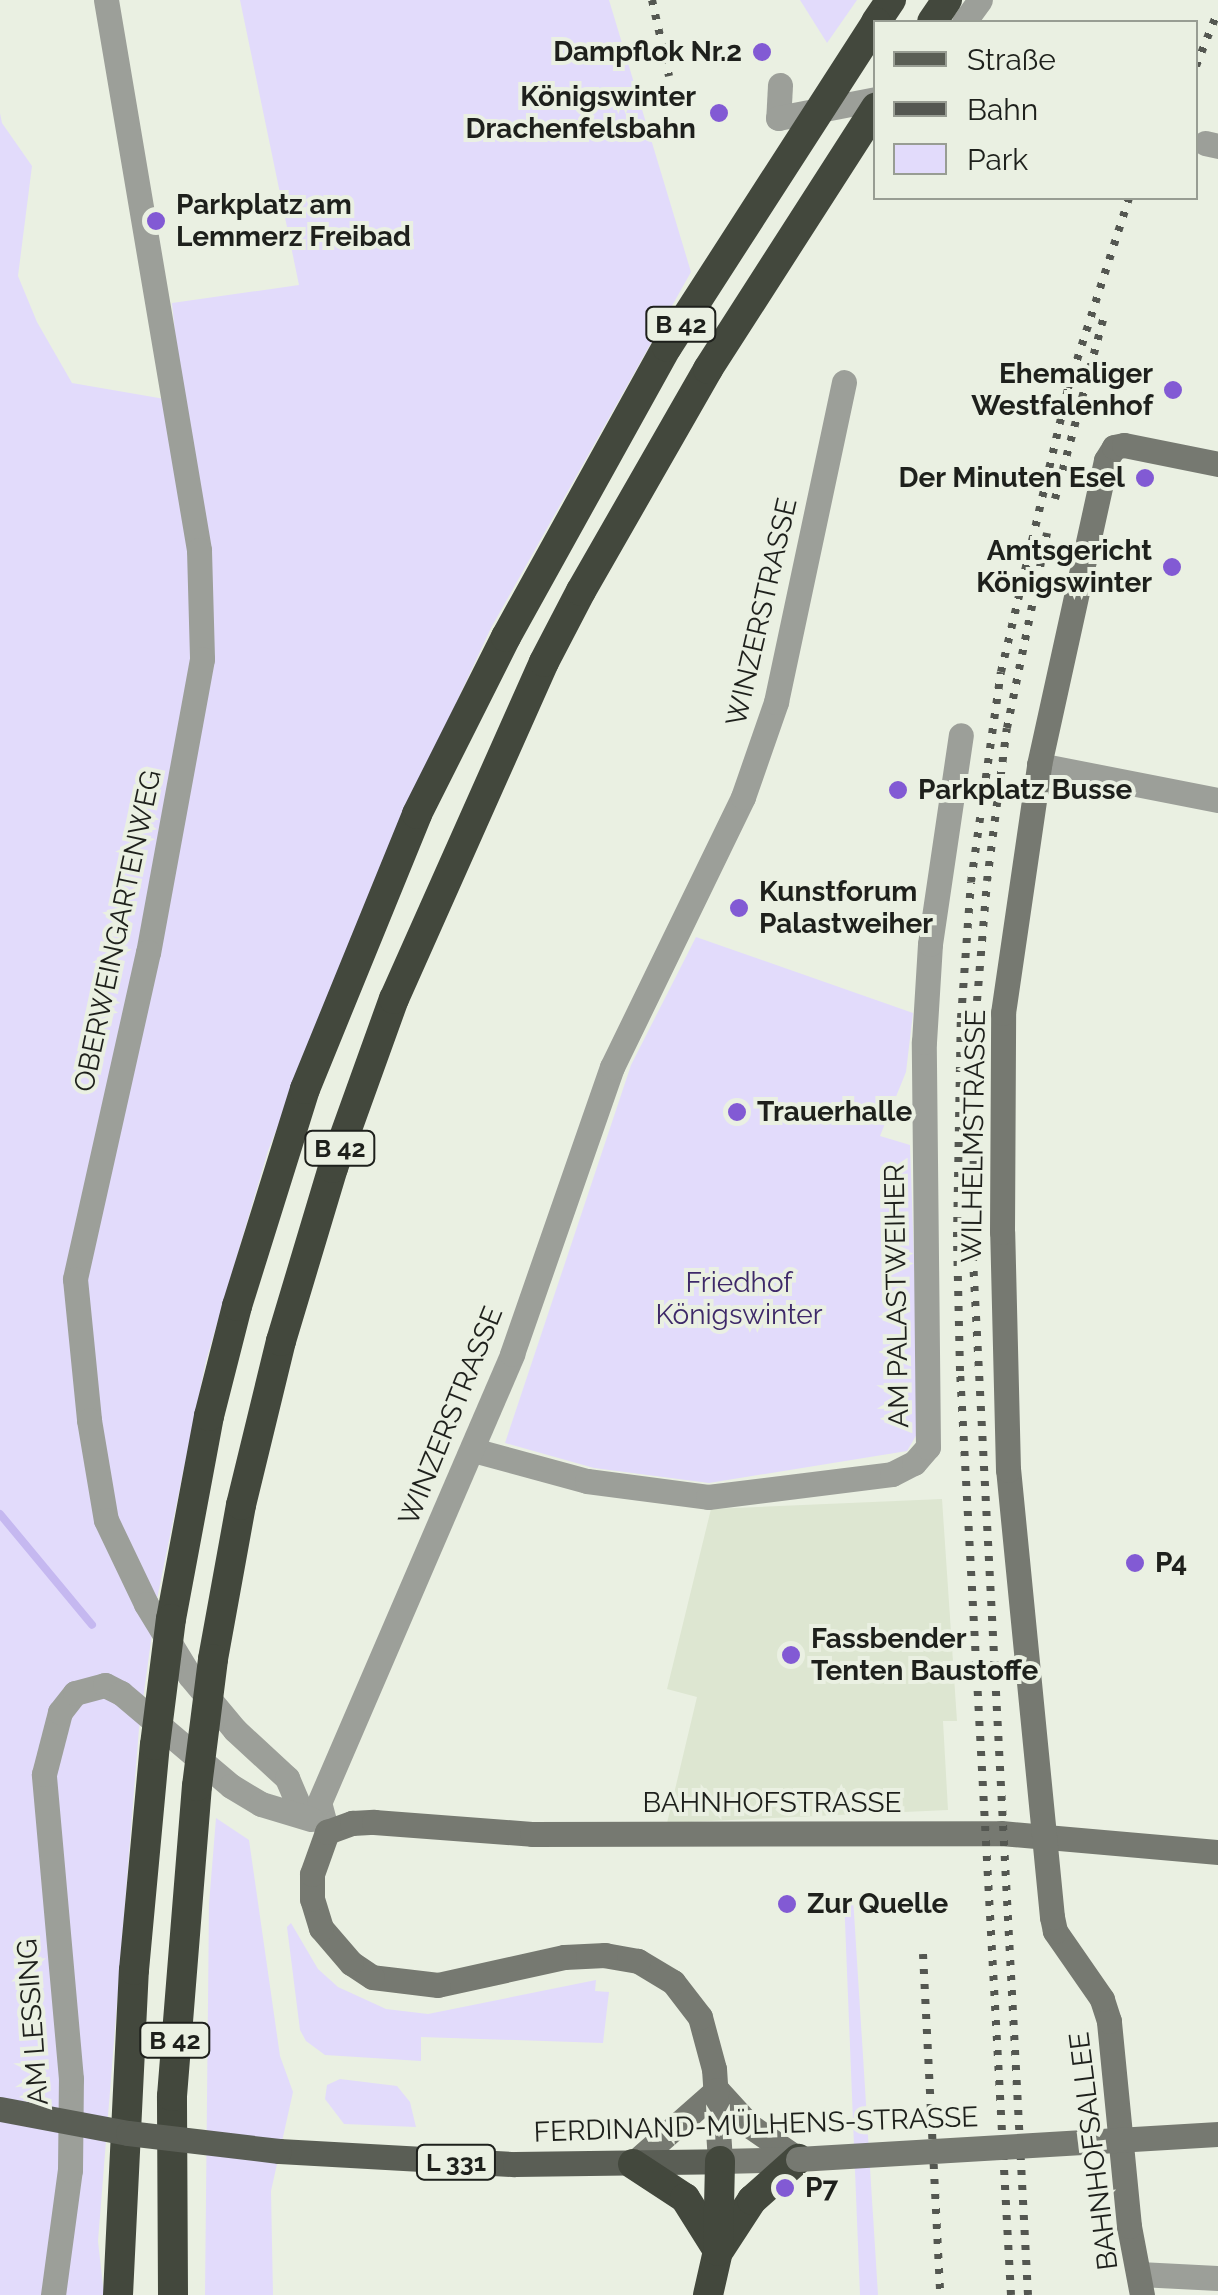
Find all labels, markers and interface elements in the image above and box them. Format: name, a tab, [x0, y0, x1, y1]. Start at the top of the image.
legend	[873, 20, 1198, 200]
place label: Dampflok Nr.2	[553, 35, 742, 69]
marker: Dampflok Nr.2	[751, 41, 773, 63]
text: Straße	[967, 42, 1056, 77]
place label: Königswinter Drachenfelsbahn	[466, 80, 696, 146]
text: Bahn	[967, 92, 1038, 127]
marker: Königswinter Drachenfelsbahn	[706, 100, 732, 126]
text: Park	[967, 142, 1028, 177]
place label: Parkplatz am Lemmerz Freibad	[176, 188, 411, 254]
marker: Parkplatz am Lemmerz Freibad	[145, 210, 167, 232]
road number: B 42	[644, 304, 718, 344]
place label: Ehemaliger Westfalenhof	[971, 357, 1153, 423]
marker: Ehemaliger Westfalenhof	[1162, 379, 1184, 401]
place label: Der Minuten Esel	[898, 461, 1125, 495]
marker: Der Minuten Esel	[1134, 467, 1156, 489]
street label: WINZERSTRASSE	[719, 495, 805, 729]
place label: Amtsgericht Königswinter	[976, 534, 1152, 600]
marker: Amtsgericht Königswinter	[1161, 556, 1183, 578]
street label: OBERWEINGARTENWEG	[67, 767, 169, 1095]
place label: Parkplatz Busse	[918, 773, 1132, 807]
marker: Parkplatz Busse	[887, 779, 909, 801]
place label: Kunstforum Palastweiher	[759, 875, 933, 941]
marker: Kunstforum Palastweiher	[728, 897, 750, 919]
street label: WILHELMSTRASSE	[955, 1009, 993, 1263]
place label: Trauerhalle	[757, 1095, 912, 1129]
marker: Trauerhalle	[726, 1101, 748, 1123]
road number: B 42	[302, 1128, 378, 1168]
street label: AM PALASTWEIHER	[878, 1164, 916, 1428]
park label: Friedhof Königswinter	[655, 1266, 823, 1332]
street label: WINZERSTRASSE	[392, 1302, 510, 1530]
place label: P4	[1155, 1546, 1187, 1580]
marker: P4	[1124, 1552, 1146, 1574]
place label: Fassbender Tenten Baustoffe	[811, 1622, 1038, 1688]
marker: Fassbender Tenten Baustoffe	[780, 1644, 802, 1666]
street label: BAHNHOFSTRASSE	[642, 1786, 902, 1820]
place label: Zur Quelle	[807, 1887, 949, 1921]
marker: Zur Quelle	[776, 1893, 798, 1915]
street label: AM LESSING	[10, 1938, 56, 2106]
road number: B 42	[138, 2020, 212, 2060]
street label: BAHNHOFSALLEE	[1063, 2030, 1125, 2272]
street label: FERDINAND-MÜLHENS-STRASSE	[533, 2100, 979, 2150]
road number: L 331	[414, 2142, 498, 2182]
place label: P7	[805, 2171, 838, 2205]
marker: P7	[774, 2177, 796, 2199]

